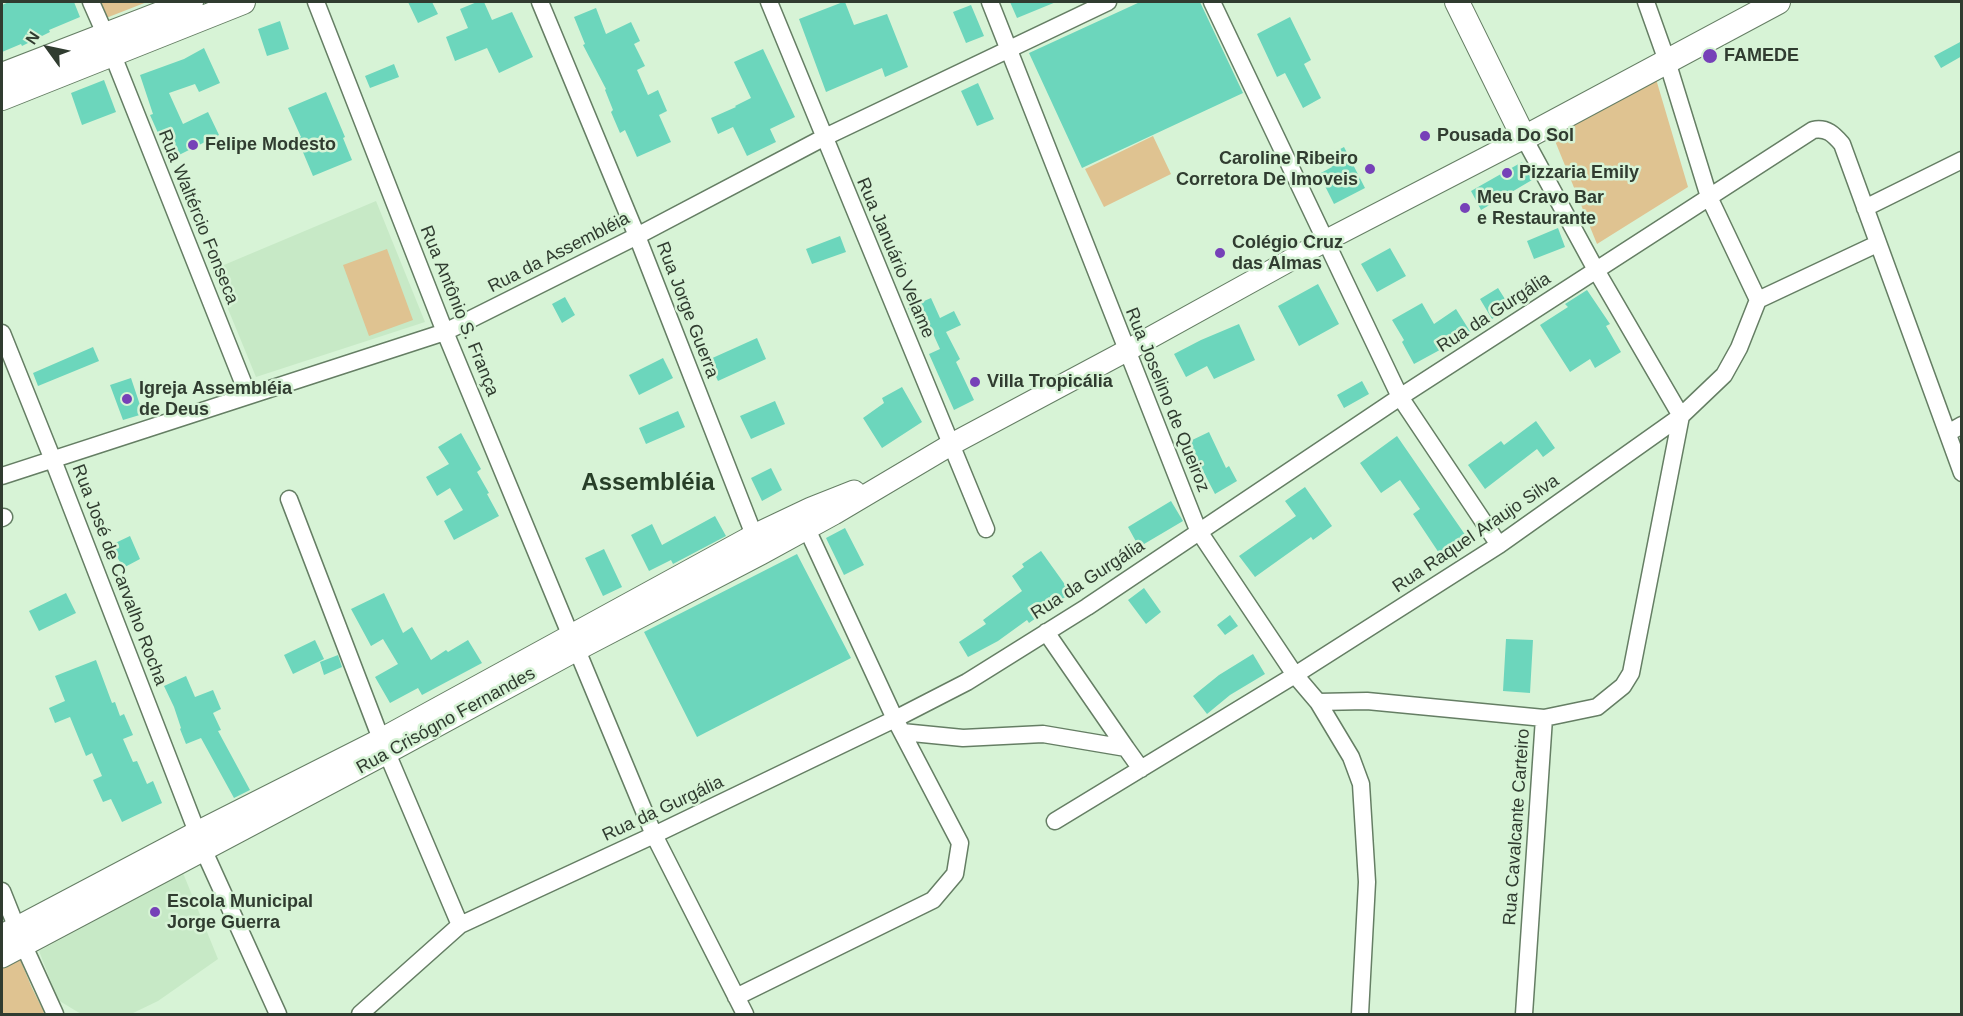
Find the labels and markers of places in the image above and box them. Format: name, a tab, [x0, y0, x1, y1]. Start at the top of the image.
place label: FAMEDE	[1724, 45, 1799, 67]
marker: FAMEDE	[1701, 47, 1719, 65]
place label: Pousada Do Sol	[1437, 125, 1574, 147]
marker: Pousada Do Sol	[1418, 129, 1432, 143]
place label: Felipe Modesto	[205, 134, 336, 156]
marker: Felipe Modesto	[186, 138, 200, 152]
place label: Caroline Ribeiro Corretora De Imoveis	[1176, 148, 1358, 190]
marker: Caroline Ribeiro Corretora De Imoveis	[1363, 162, 1377, 176]
place label: Pizzaria Emily	[1519, 162, 1639, 184]
marker: Pizzaria Emily	[1500, 166, 1514, 180]
place label: Meu Cravo Bar e Restaurante	[1477, 187, 1604, 230]
marker: Meu Cravo Bar e Restaurante	[1458, 201, 1472, 215]
place label: Colégio Cruz das Almas	[1232, 232, 1343, 274]
marker: Colégio Cruz das Almas	[1213, 246, 1227, 260]
place label: Villa Tropicália	[987, 371, 1113, 393]
marker: Villa Tropicália	[968, 375, 982, 389]
place label: Igreja Assembléia de Deus	[139, 378, 292, 420]
marker: Igreja Assembléia de Deus	[120, 392, 134, 406]
place label: Escola Municipal Jorge Guerra	[167, 891, 313, 934]
marker: Escola Municipal Jorge Guerra	[148, 905, 162, 919]

